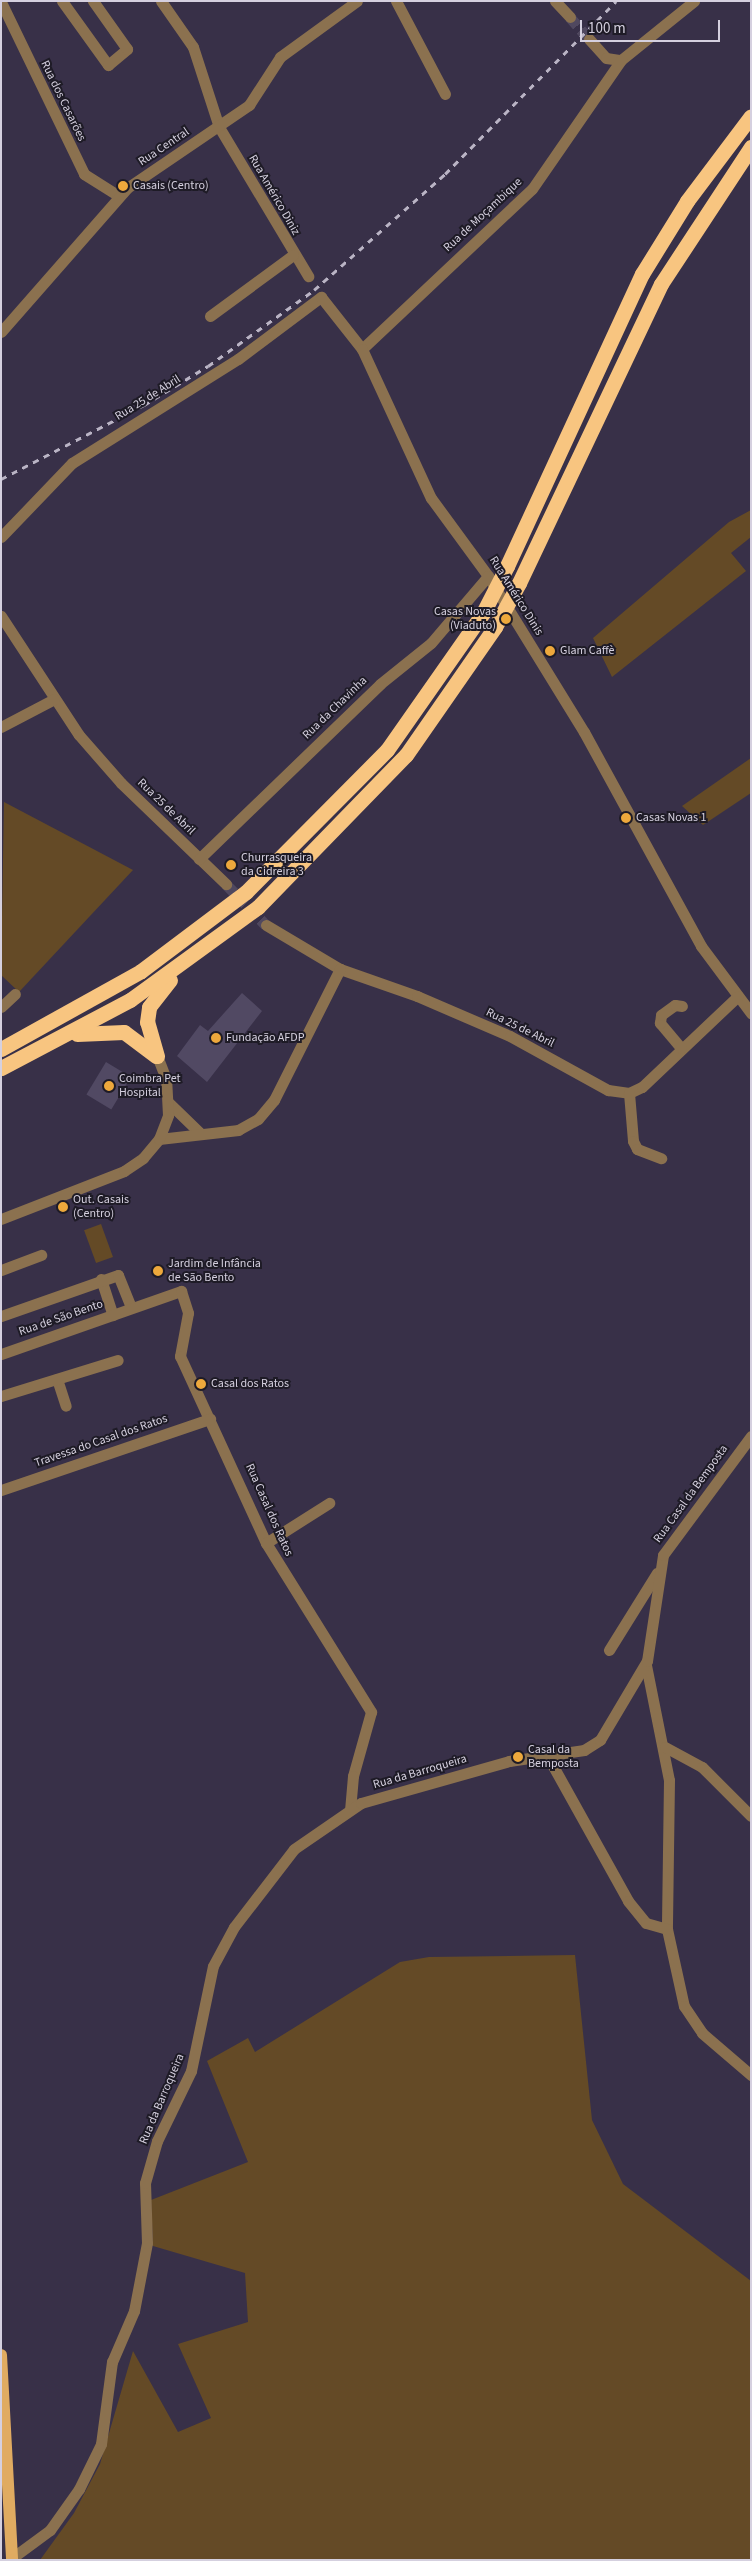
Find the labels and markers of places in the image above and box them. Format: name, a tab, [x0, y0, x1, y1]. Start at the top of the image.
place label: Casais (Centro)	[133, 179, 209, 193]
marker: Casais (Centro)	[117, 180, 129, 192]
place label: Casas Novas (Viaduto)	[434, 605, 496, 633]
marker: Casas Novas (Viaduto)	[500, 613, 512, 625]
place label: Glam Caffè	[560, 644, 615, 658]
marker: Glam Caffè	[544, 645, 556, 657]
place label: Casas Novas 1	[636, 811, 706, 825]
marker: Casas Novas 1	[620, 812, 632, 824]
place label: Churrasqueira da Cidreira 3	[241, 851, 312, 879]
marker: Churrasqueira da Cidreira 3	[225, 859, 237, 871]
place label: Fundação AFDP	[226, 1031, 304, 1045]
marker: Fundação AFDP	[210, 1032, 222, 1044]
place label: Coimbra Pet Hospital	[119, 1072, 181, 1100]
marker: Coimbra Pet Hospital	[103, 1080, 115, 1092]
place label: Out. Casais (Centro)	[73, 1193, 129, 1221]
marker: Out. Casais (Centro)	[57, 1201, 69, 1213]
place label: Jardim de Infância de São Bento	[168, 1257, 261, 1285]
marker: Jardim de Infância de São Bento	[152, 1265, 164, 1277]
place label: Casal dos Ratos	[211, 1377, 289, 1391]
marker: Casal dos Ratos	[195, 1378, 207, 1390]
place label: Casal da Bemposta	[528, 1743, 579, 1771]
marker: Casal da Bemposta	[512, 1751, 524, 1763]

